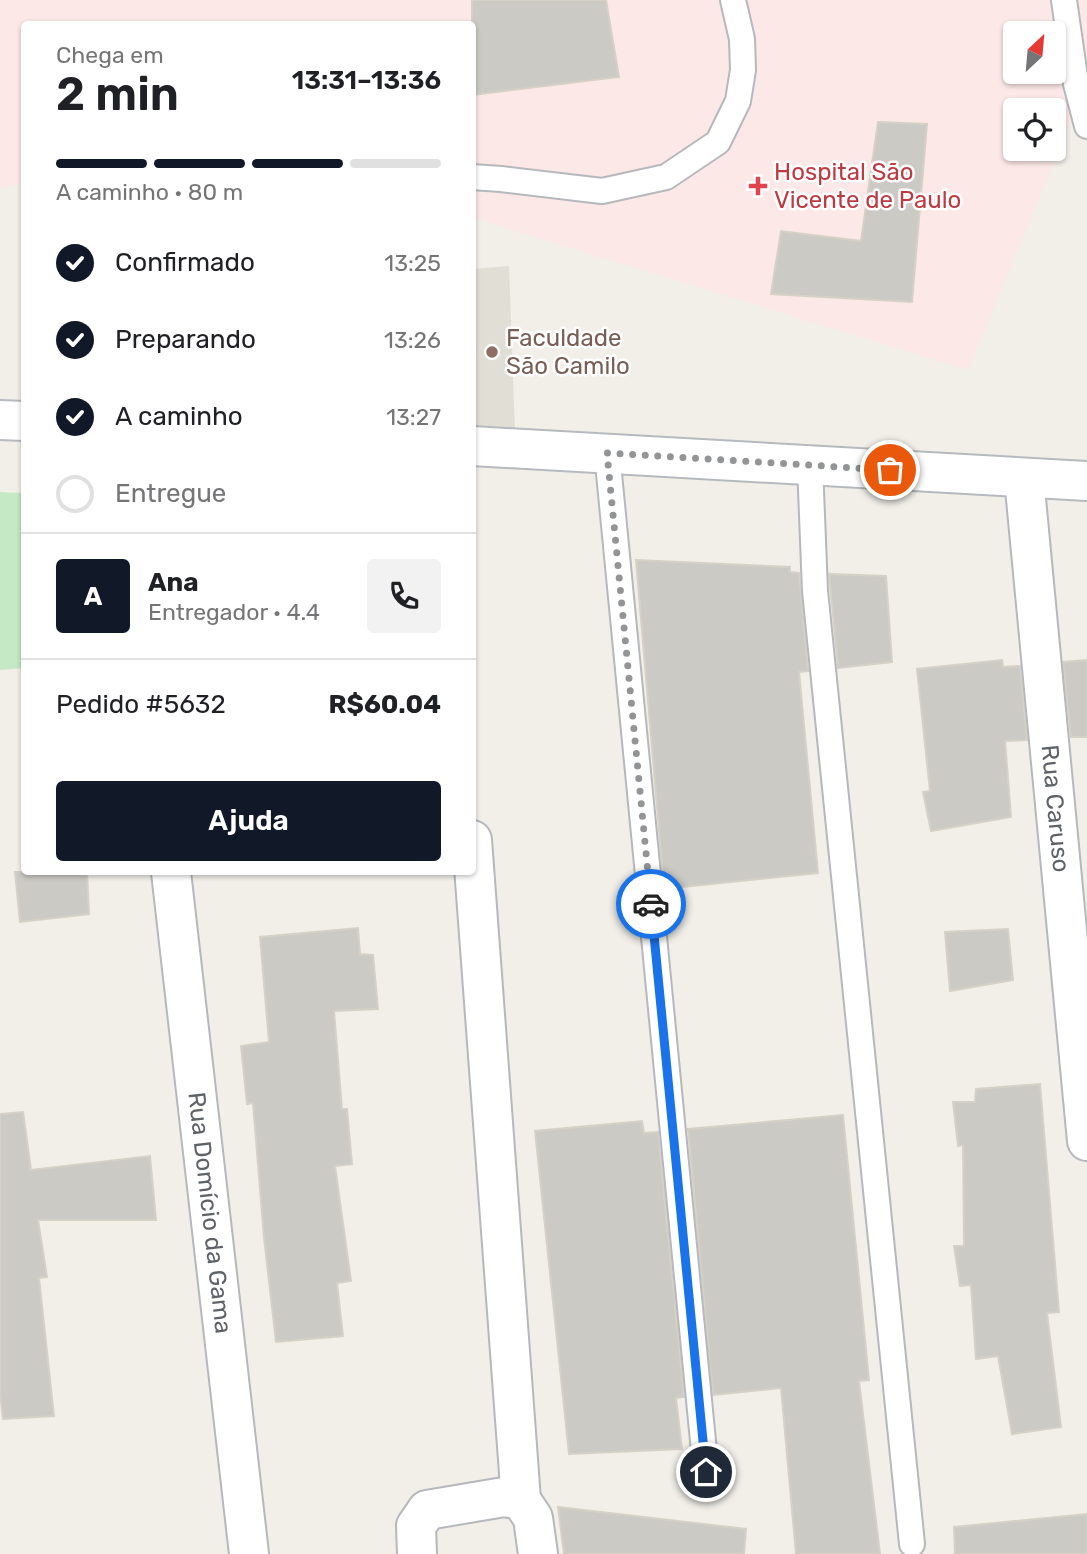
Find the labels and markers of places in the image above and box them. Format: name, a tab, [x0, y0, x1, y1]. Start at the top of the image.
place label: Hospital São Vicente de Paulo	[774, 158, 961, 214]
marker: Hospital São Vicente de Paulo	[748, 176, 768, 196]
place label: Faculdade São Camilo	[506, 324, 630, 380]
marker: Faculdade São Camilo	[484, 344, 500, 360]
pin	[860, 440, 920, 500]
pin	[676, 1442, 736, 1502]

